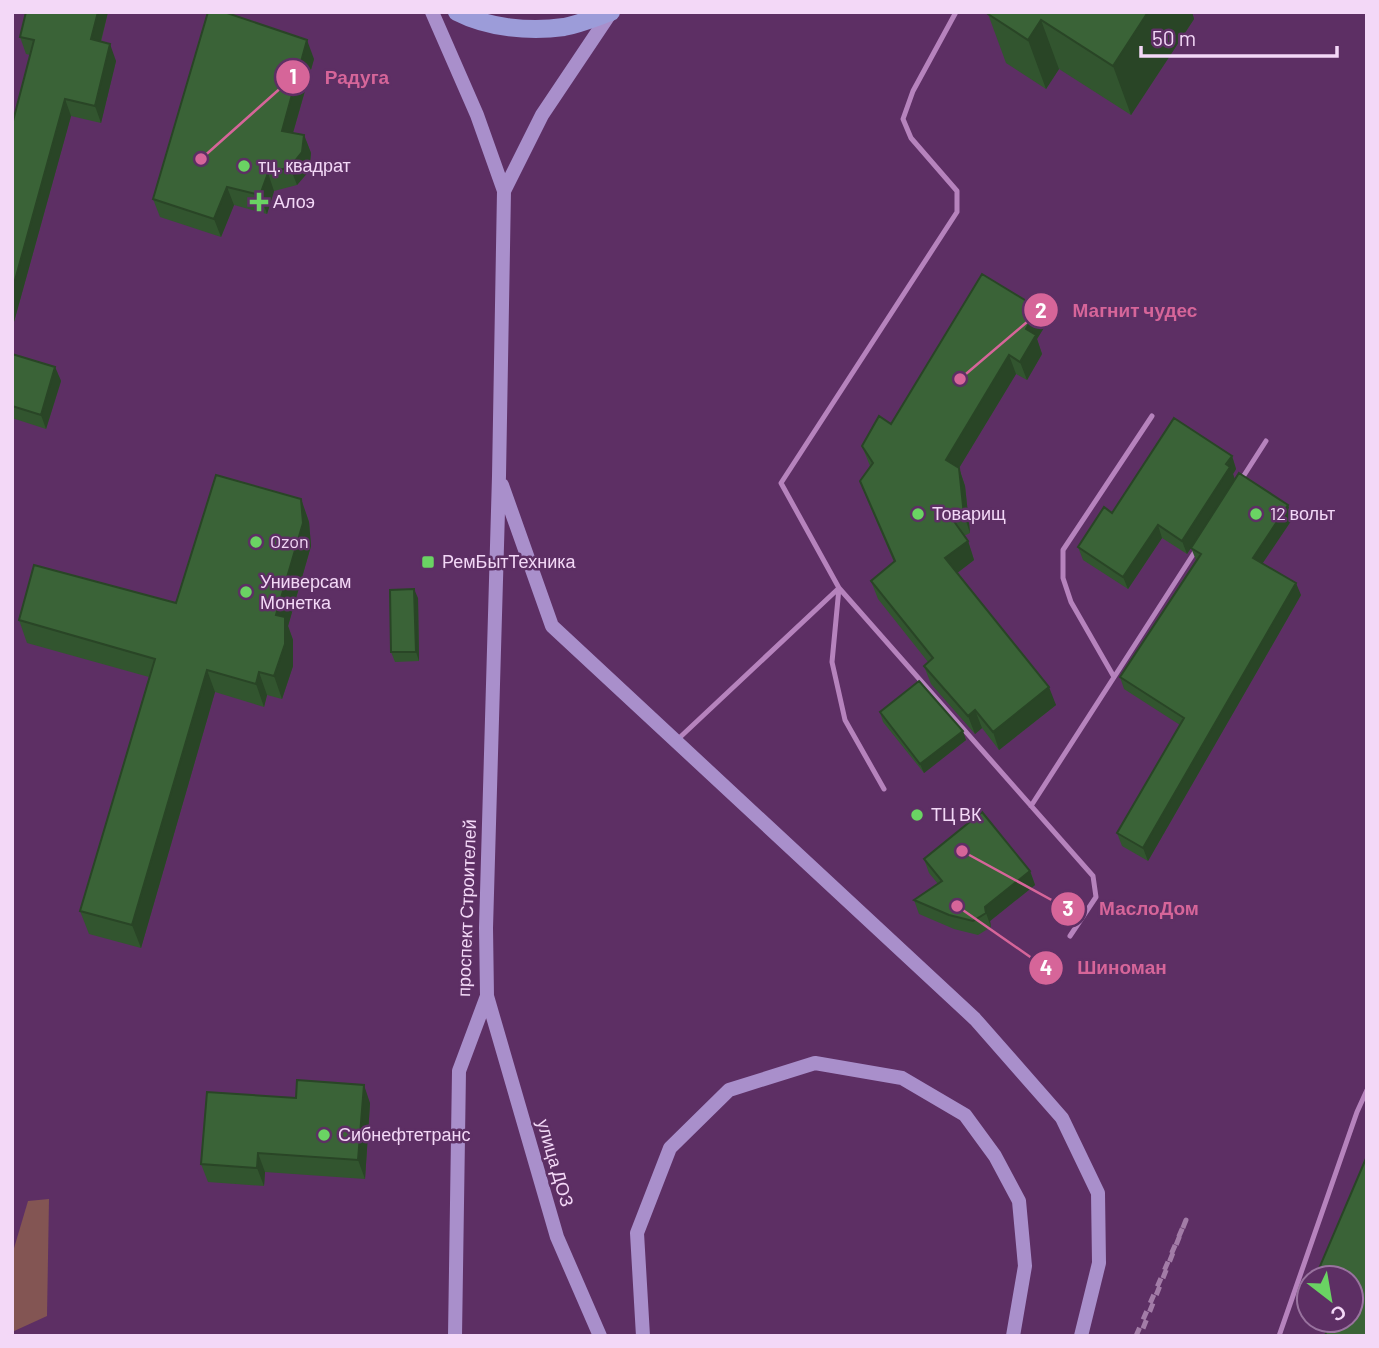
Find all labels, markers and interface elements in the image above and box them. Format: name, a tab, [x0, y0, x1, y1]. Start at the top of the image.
scale bar	[1141, 14, 1337, 58]
text: 50 m	[1152, 25, 1196, 50]
callout: Радуга	[276, 57, 403, 97]
text: 1	[289, 63, 297, 88]
text: Радуга	[325, 65, 390, 88]
place label: тц. квадрат	[258, 154, 351, 176]
marker: тц. квадрат	[236, 158, 252, 174]
place label: Алоэ	[273, 190, 315, 212]
marker: Алоэ	[251, 194, 267, 210]
callout: Магнит чудес	[1023, 290, 1211, 330]
text: 2	[1035, 297, 1047, 322]
text: Магнит чудес	[1073, 298, 1198, 321]
place label: Товарищ	[932, 502, 1006, 524]
place label: 12 вольт	[1270, 502, 1335, 524]
marker: Товарищ	[910, 506, 926, 522]
marker: 12 вольт	[1248, 506, 1264, 522]
place label: Ozon	[270, 530, 309, 552]
marker: Ozon	[248, 534, 264, 550]
place label: РемБытТехника	[442, 550, 576, 572]
marker: РемБытТехника	[420, 554, 436, 570]
place label: Универсам Монетка	[260, 570, 351, 613]
marker: Универсам Монетка	[238, 584, 254, 600]
place label: ТЦ ВК	[931, 803, 982, 825]
marker: ТЦ ВК	[909, 807, 925, 823]
street label: проспект Строителей	[452, 819, 480, 997]
callout: МаслоДом	[1051, 889, 1213, 929]
text: 3	[1062, 895, 1074, 920]
text: МаслоДом	[1099, 896, 1199, 919]
callout: Шиноман	[1028, 948, 1181, 988]
text: 4	[1040, 954, 1052, 979]
text: Шиноман	[1077, 955, 1167, 978]
street label: улица ДОЗ	[533, 1116, 579, 1209]
place label: Сибнефтетранс	[338, 1123, 470, 1145]
marker: Сибнефтетранс	[316, 1127, 332, 1143]
north arrow	[1295, 1264, 1365, 1334]
text: С	[1327, 1301, 1351, 1328]

